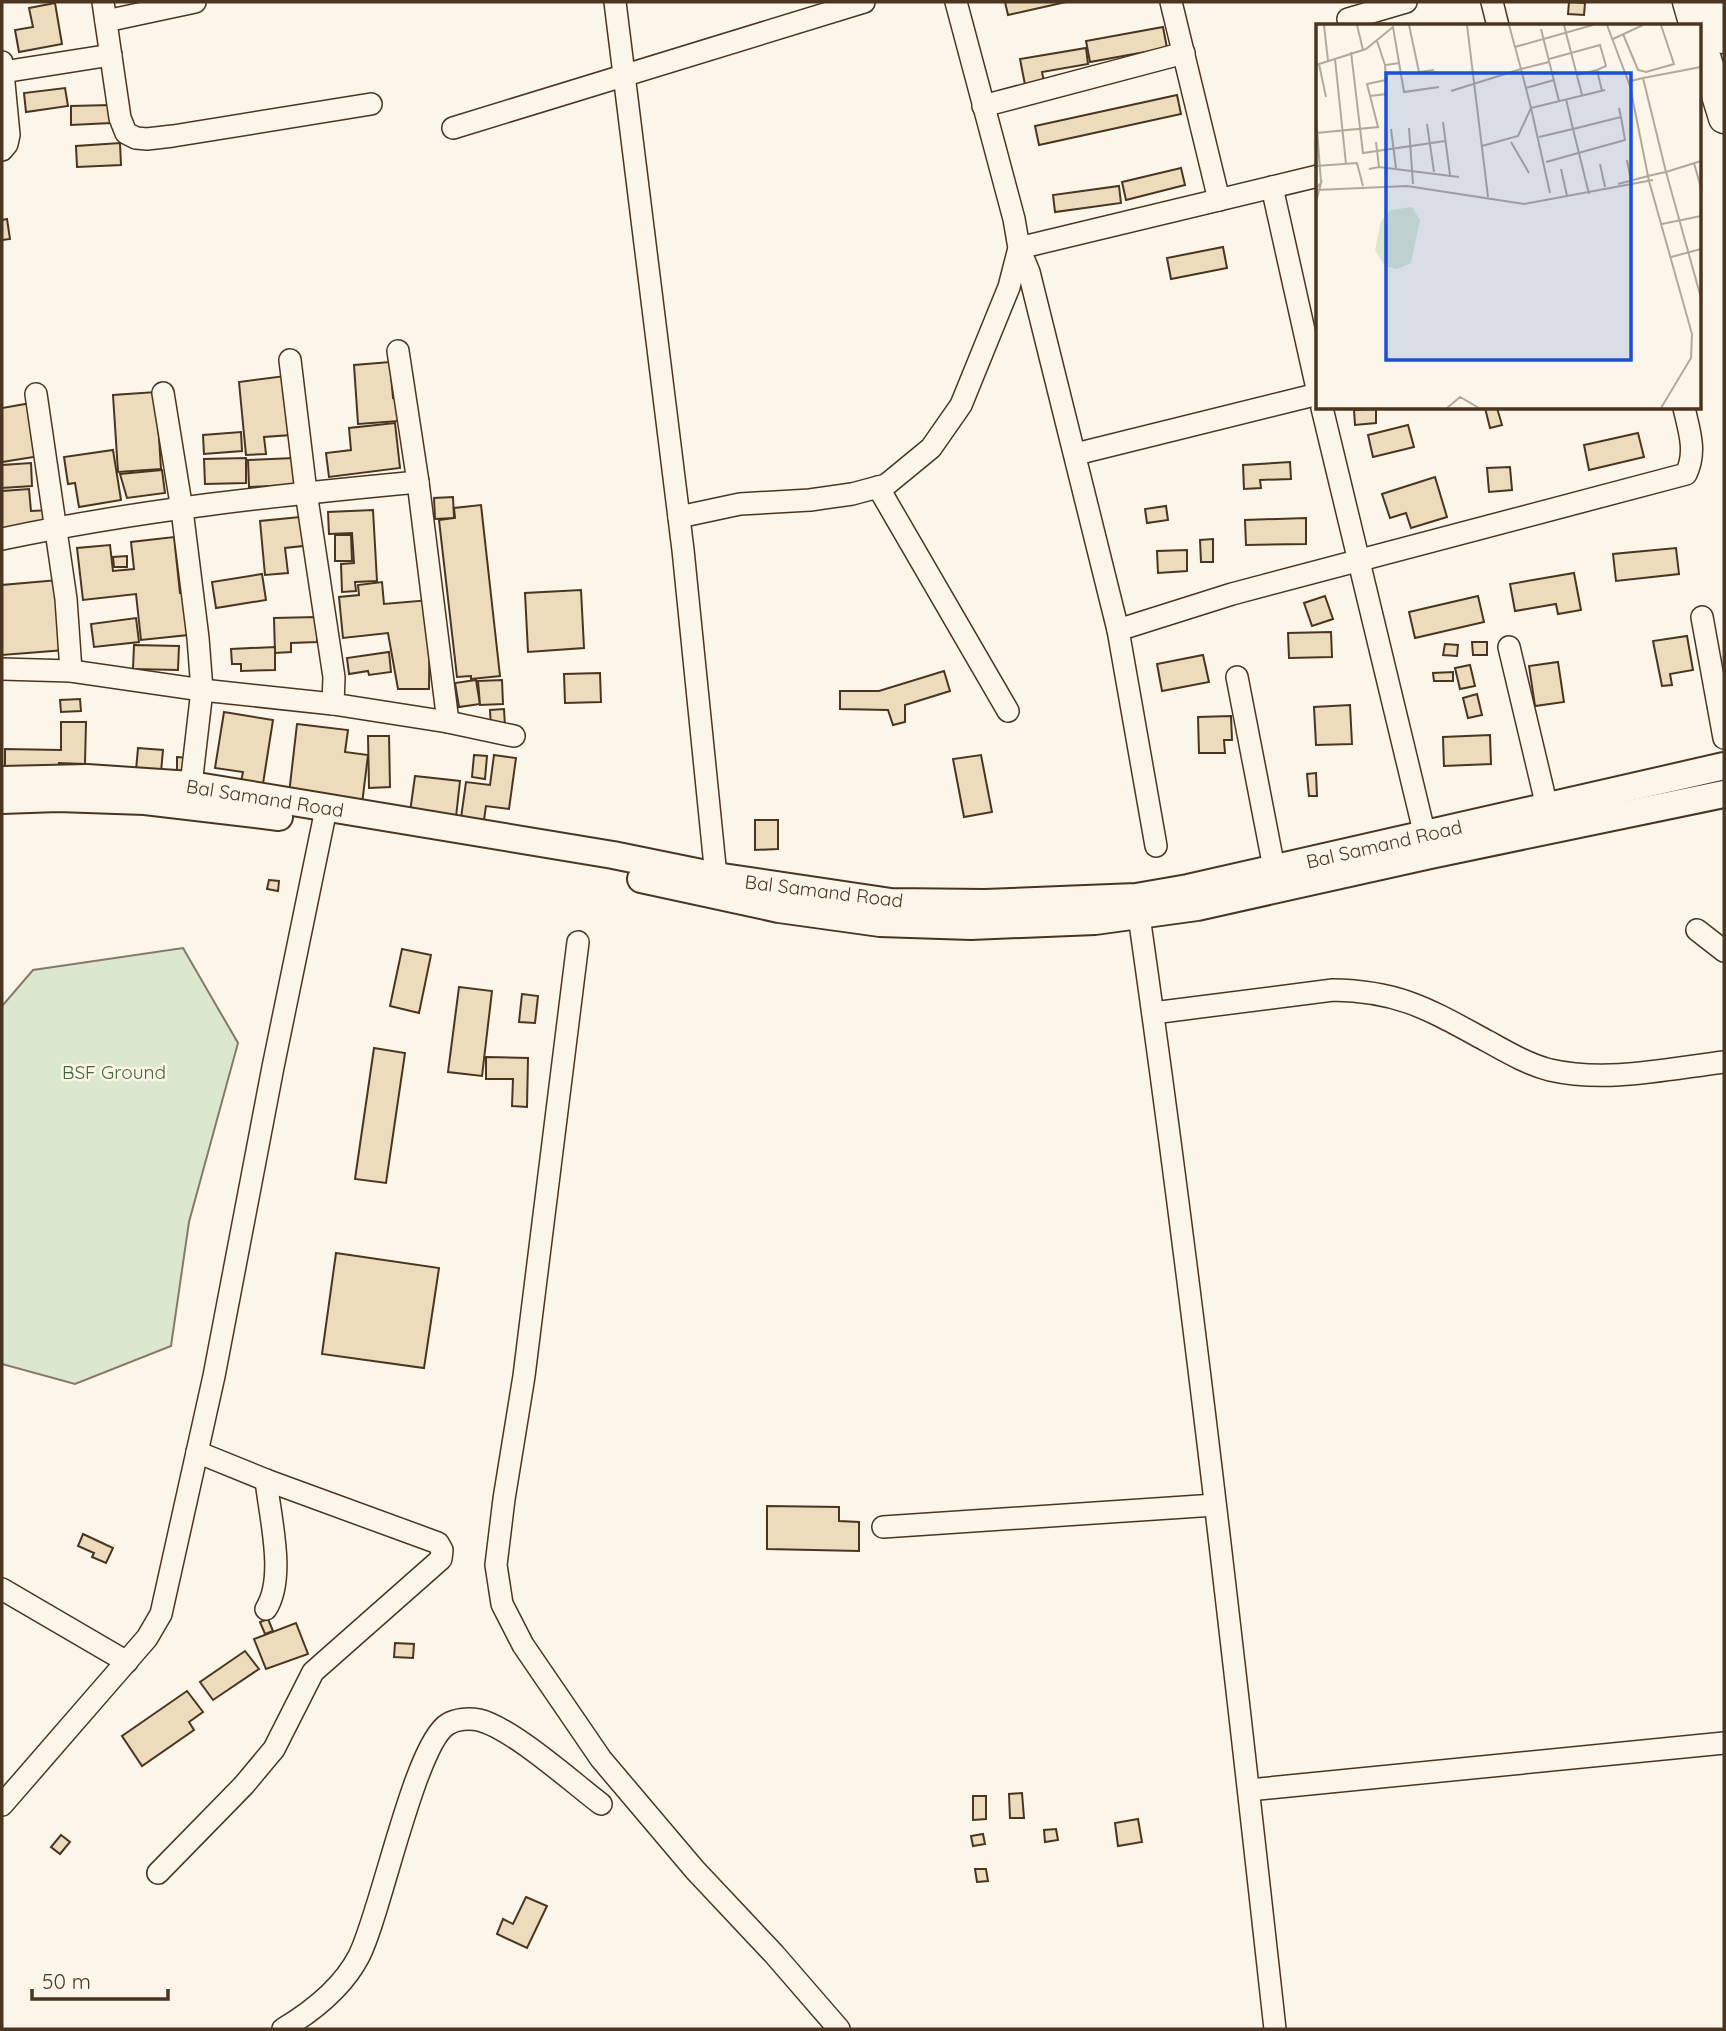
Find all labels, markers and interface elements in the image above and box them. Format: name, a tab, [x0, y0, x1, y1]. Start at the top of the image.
inset map	[1316, 24, 1702, 410]
street label: Bal Samand Road	[184, 774, 346, 822]
street label: Bal Samand Road	[1304, 814, 1464, 874]
street label: Bal Samand Road	[743, 869, 905, 913]
park label: BSF Ground	[62, 1060, 166, 1084]
scale bar	[32, 1958, 168, 2002]
text: 50 m	[42, 1968, 91, 1994]

